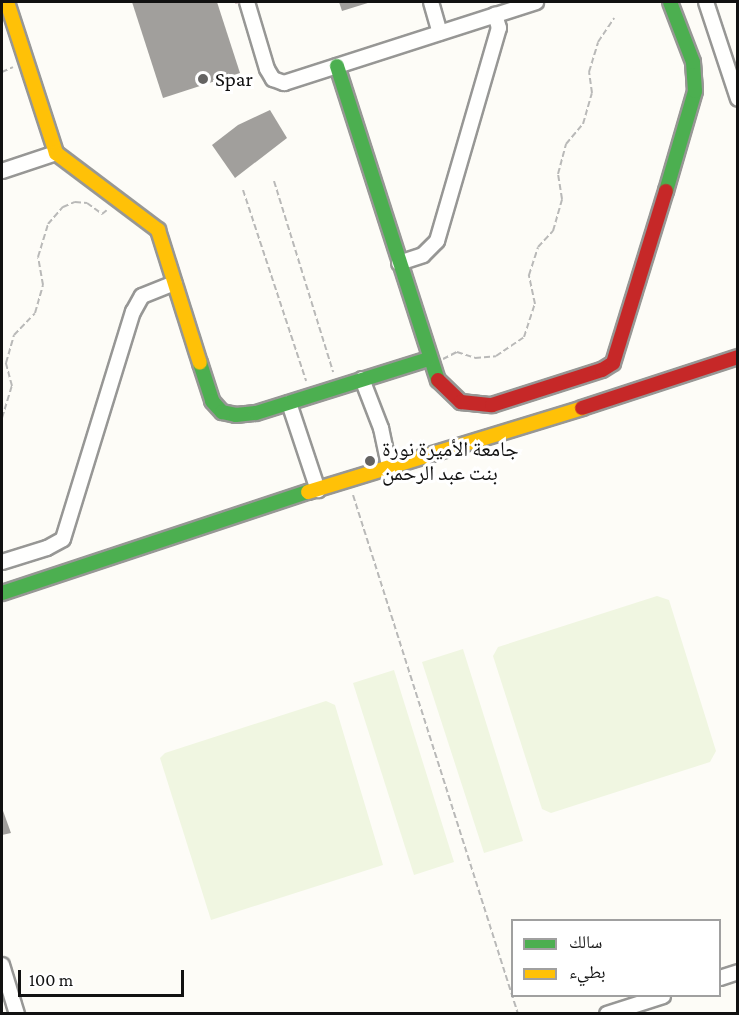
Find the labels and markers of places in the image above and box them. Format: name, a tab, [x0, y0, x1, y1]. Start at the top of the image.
place label: Spar	[215, 66, 253, 92]
marker: Spar	[196, 72, 210, 86]
place label: جامعة الأميرة نورة بنت عبد الرحمن	[382, 436, 519, 486]
marker: جامعة الأميرة نورة بنت عبد الرحمن	[363, 454, 377, 468]

